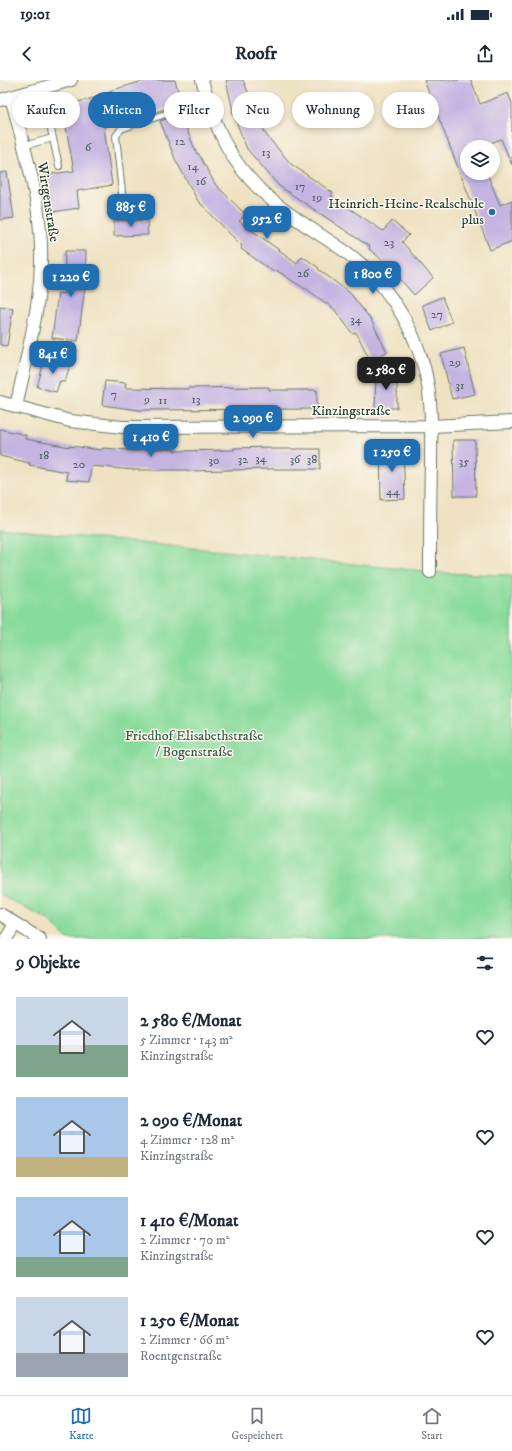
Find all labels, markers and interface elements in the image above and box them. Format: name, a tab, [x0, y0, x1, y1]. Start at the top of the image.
text: 19:01	[20, 5, 50, 24]
icon: back	[16, 43, 38, 65]
text: Roofr	[235, 43, 277, 65]
icon: share	[474, 43, 496, 65]
chip: Kaufen	[12, 92, 80, 128]
chip: Mieten	[88, 92, 156, 128]
chip: Filter	[164, 92, 224, 128]
chip: Neu	[232, 92, 284, 128]
chip: Wohnung	[292, 92, 374, 128]
chip: Haus	[382, 92, 439, 128]
house number: 12	[175, 134, 185, 149]
house number: 6	[85, 140, 92, 155]
map controls	[460, 140, 500, 180]
button: layers	[460, 140, 500, 180]
house number: 13	[262, 145, 270, 160]
house number: 14	[187, 159, 200, 174]
street label: Wirtgenstraße	[33, 160, 63, 243]
house number: 16	[196, 174, 207, 189]
house number: 17	[295, 179, 305, 194]
house number: 19	[312, 190, 322, 205]
pin: 885 €	[103, 194, 159, 228]
place label: Heinrich-Heine-Realschule plus	[328, 195, 484, 229]
text: 885 €	[116, 199, 146, 215]
pin: 952 €	[239, 206, 295, 240]
marker: Heinrich-Heine-Realschule plus	[487, 207, 497, 217]
text: 952 €	[252, 211, 282, 227]
house number: 23	[384, 235, 394, 250]
pin: 1 800 €	[336, 261, 410, 295]
pin: 1 220 €	[34, 264, 108, 298]
house number: 26	[297, 266, 310, 281]
text: 1 800 €	[354, 266, 392, 282]
text: 1 220 €	[52, 269, 90, 285]
house number: 27	[431, 307, 443, 322]
house number: 34	[350, 312, 363, 327]
pin: 841 €	[25, 341, 81, 375]
text: 841 €	[38, 346, 68, 362]
house number: 29	[449, 355, 461, 370]
pin: 2 580 €	[349, 357, 423, 391]
text: 2 580 €	[366, 362, 406, 378]
house number: 31	[456, 378, 464, 393]
house number: 7	[111, 387, 117, 402]
house number: 9	[143, 392, 150, 407]
house number: 13	[192, 392, 200, 407]
house number: 11	[159, 393, 167, 408]
street label: Kinzingstraße	[311, 402, 391, 420]
pin: 2 090 €	[216, 405, 290, 439]
text: 2 090 €	[233, 410, 273, 426]
pin: 1 410 €	[114, 424, 188, 458]
text: 1 410 €	[132, 429, 170, 445]
pin: 1 250 €	[355, 439, 429, 473]
text: 1 250 €	[373, 444, 411, 460]
house number: 18	[39, 448, 49, 463]
house number: 34	[255, 451, 268, 466]
house number: 32	[238, 452, 248, 467]
house number: 36	[290, 452, 301, 467]
house number: 38	[307, 452, 317, 467]
house number: 30	[209, 453, 219, 468]
house number: 35	[459, 454, 469, 469]
house number: 20	[73, 457, 85, 472]
house number: 44	[386, 484, 401, 499]
park label: Friedhof Elisabethstraße / Bogenstraße	[125, 727, 263, 761]
text: 9 Objekte	[16, 952, 80, 974]
icon: filters	[474, 952, 496, 974]
text: 2 580 €/Monat	[140, 1010, 241, 1032]
icon: home	[48, 1013, 96, 1061]
icon: heart	[474, 1026, 496, 1048]
text: 5 Zimmer · 143 m²	[140, 1032, 233, 1048]
text: Kinzingstraße	[140, 1048, 214, 1064]
text: 2 090 €/Monat	[140, 1110, 242, 1132]
icon: home	[48, 1113, 96, 1161]
icon: heart	[474, 1126, 496, 1148]
text: 4 Zimmer · 128 m²	[140, 1132, 234, 1148]
text: Kinzingstraße	[140, 1148, 214, 1164]
text: 1 410 €/Monat	[140, 1210, 238, 1232]
icon: home	[48, 1213, 96, 1261]
icon: heart	[474, 1226, 496, 1248]
text: 2 Zimmer · 70 m²	[140, 1232, 230, 1248]
text: Kinzingstraße	[140, 1248, 214, 1264]
text: 1 250 €/Monat	[140, 1310, 239, 1332]
icon: home	[48, 1313, 96, 1361]
icon: heart	[474, 1326, 496, 1348]
text: 2 Zimmer · 66 m²	[140, 1332, 229, 1348]
text: Roentgenstraße	[140, 1348, 222, 1364]
tab: Karte	[69, 1405, 94, 1443]
tab: Gespeichert	[232, 1405, 283, 1443]
tab: Start	[421, 1405, 443, 1443]

